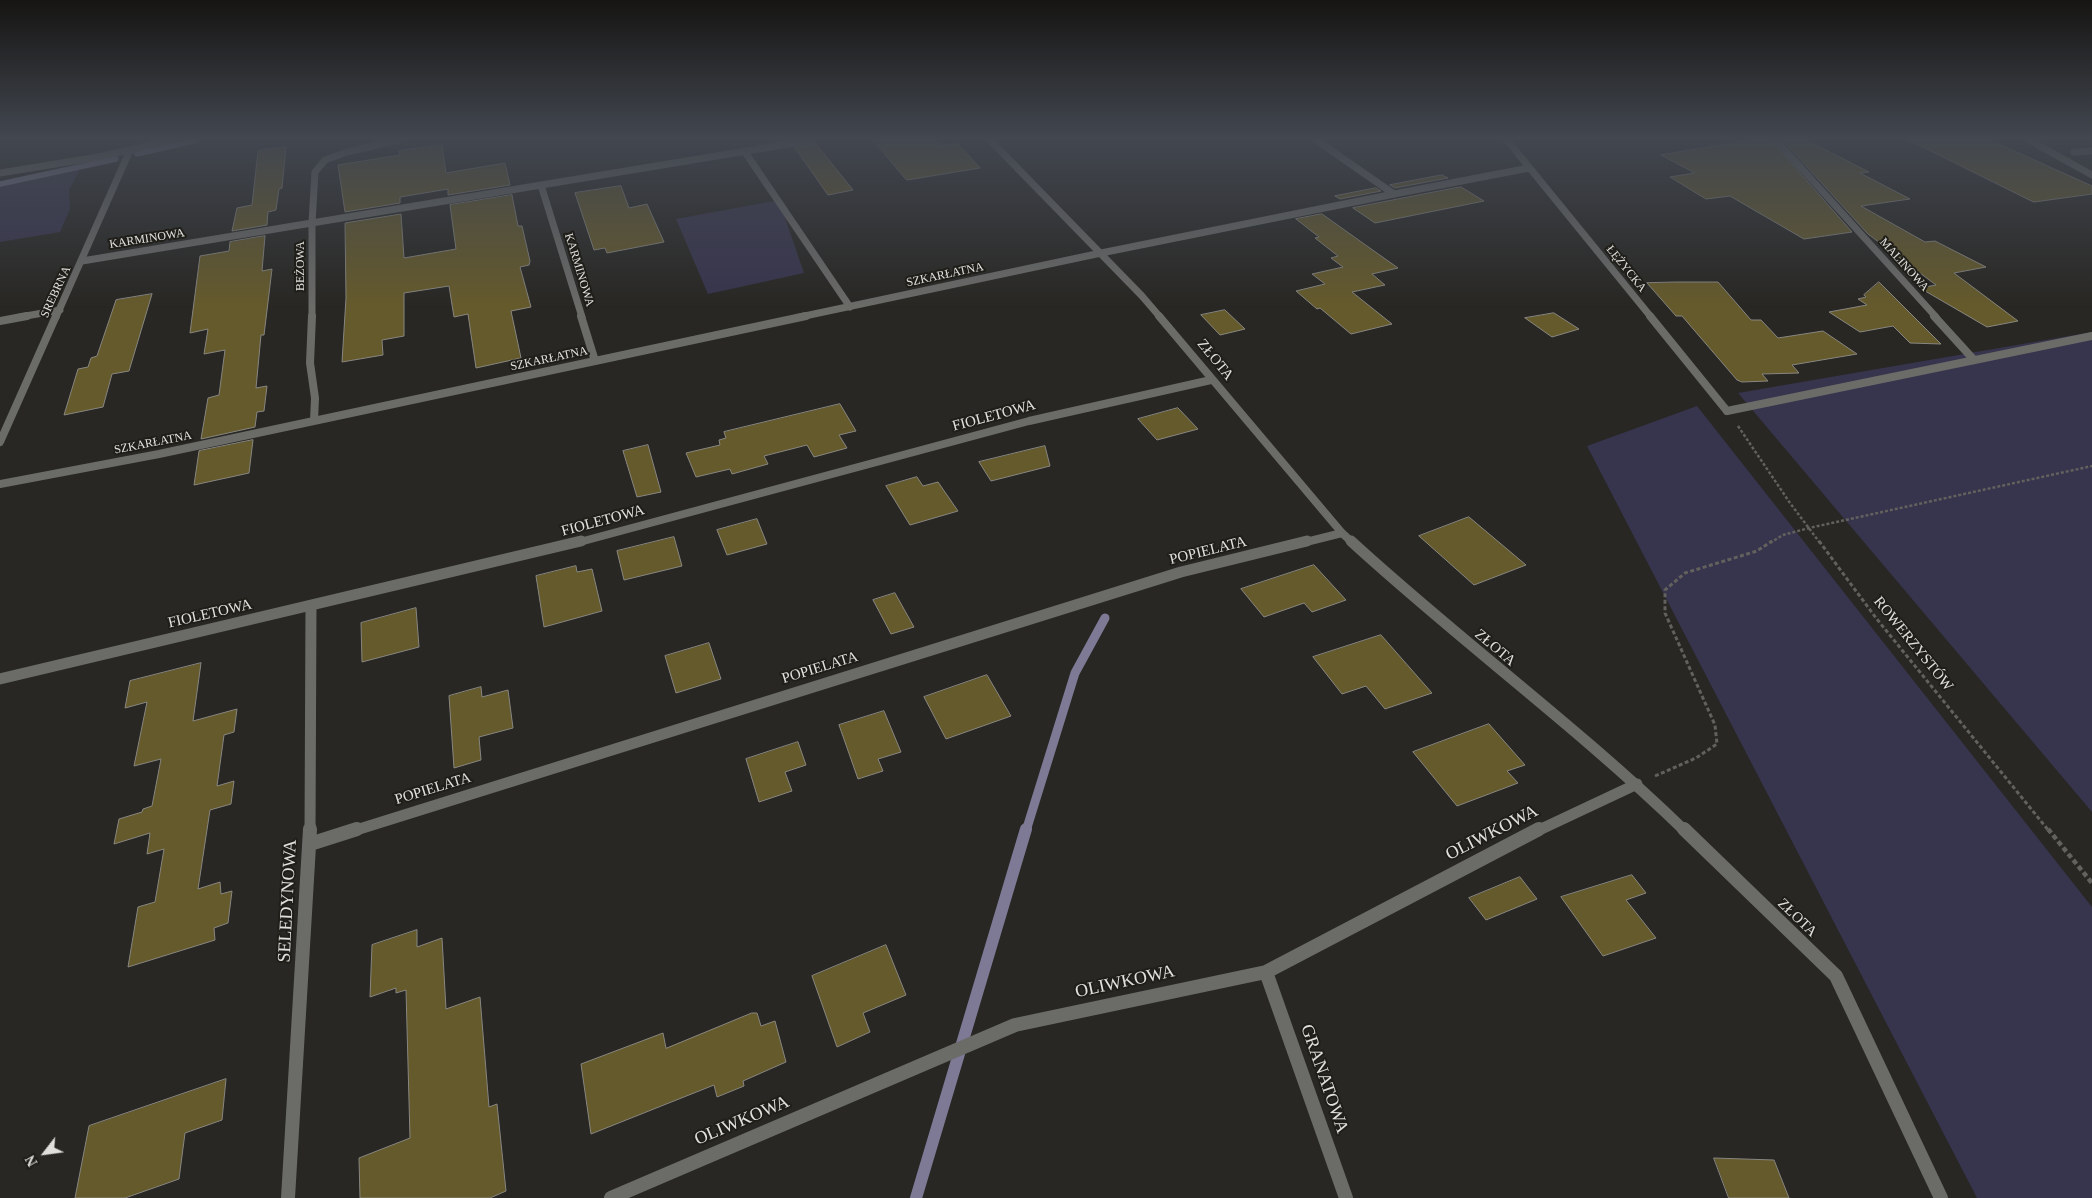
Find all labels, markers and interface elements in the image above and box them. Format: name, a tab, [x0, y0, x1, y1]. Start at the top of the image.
street label: KARMINOWA	[108, 226, 186, 252]
street label: KARMINOWA	[561, 232, 597, 308]
street label: MALINOWA	[1876, 235, 1932, 295]
street label: BEŻOWA	[294, 241, 308, 291]
street label: ŁĘŻYCKA	[1603, 243, 1649, 295]
street label: SZKARŁATNA	[905, 260, 985, 290]
street label: SREBRNA	[38, 264, 74, 320]
street label: ZŁOTA	[1193, 336, 1237, 384]
street label: SZKARŁATNA	[509, 344, 589, 374]
street label: FIOLETOWA	[950, 396, 1038, 436]
street label: SZKARŁATNA	[113, 428, 193, 458]
street label: FIOLETOWA	[559, 501, 647, 541]
street label: POPIELATA	[1168, 533, 1248, 569]
street label: ROWERZYSTÓW	[1869, 593, 1957, 695]
street label: FIOLETOWA	[166, 596, 254, 632]
street label: ZŁOTA	[1471, 626, 1519, 670]
street label: POPIELATA	[780, 648, 860, 688]
street label: POPIELATA	[393, 769, 473, 809]
street label: OLIWKOWA	[1442, 800, 1542, 866]
street label: SELEDYNOWA	[274, 839, 302, 963]
street label: ZŁOTA	[1774, 895, 1820, 941]
street label: OLIWKOWA	[1073, 961, 1177, 1003]
street label: GRANATOWA	[1295, 1022, 1353, 1136]
street label: OLIWKOWA	[691, 1091, 793, 1151]
north arrow	[20, 1128, 70, 1178]
text: N	[23, 1153, 41, 1169]

